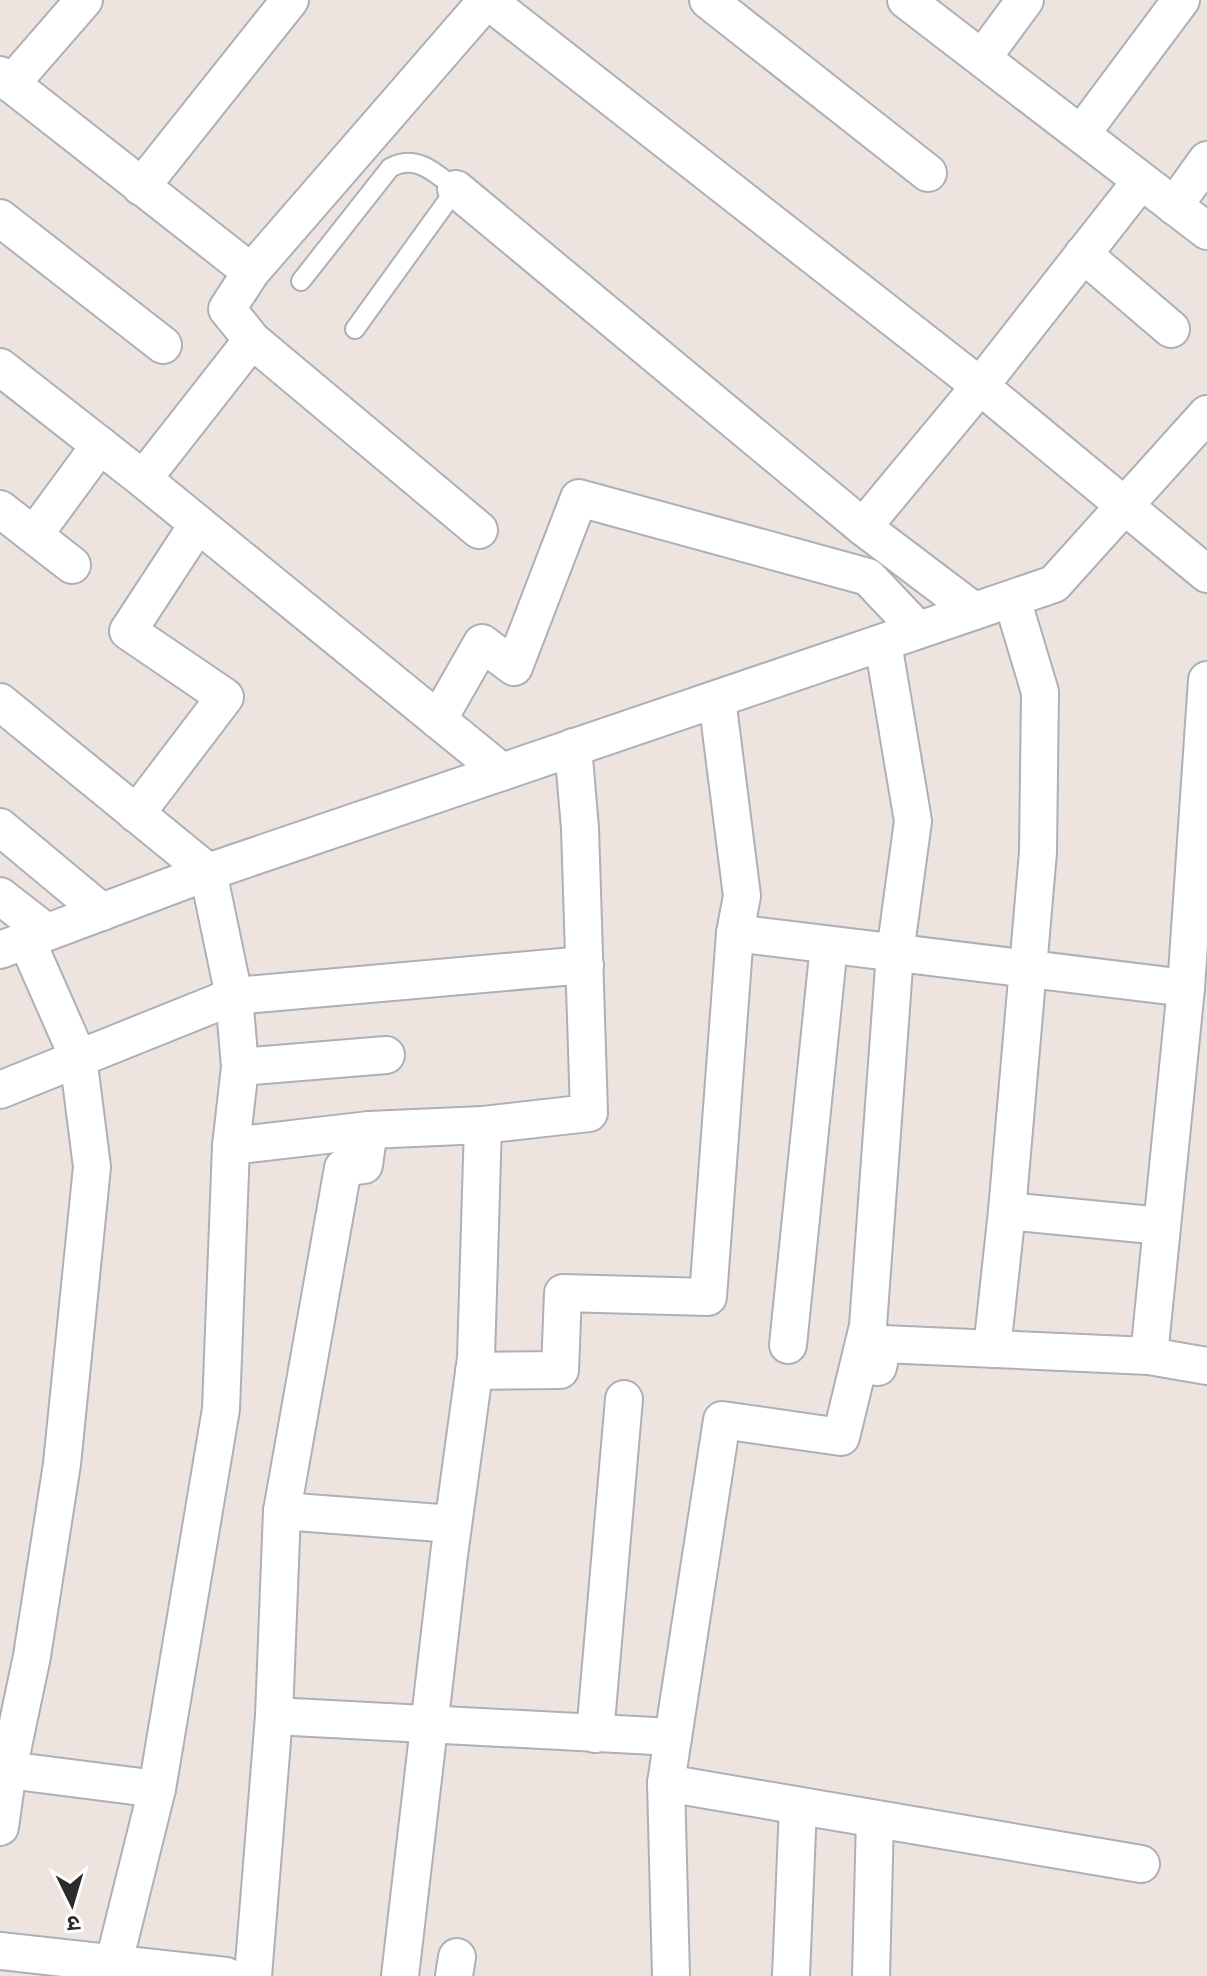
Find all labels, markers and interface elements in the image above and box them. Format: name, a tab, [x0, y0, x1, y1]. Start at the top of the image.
north arrow	[32, 1864, 112, 1944]
text: उ	[65, 1910, 81, 1937]

